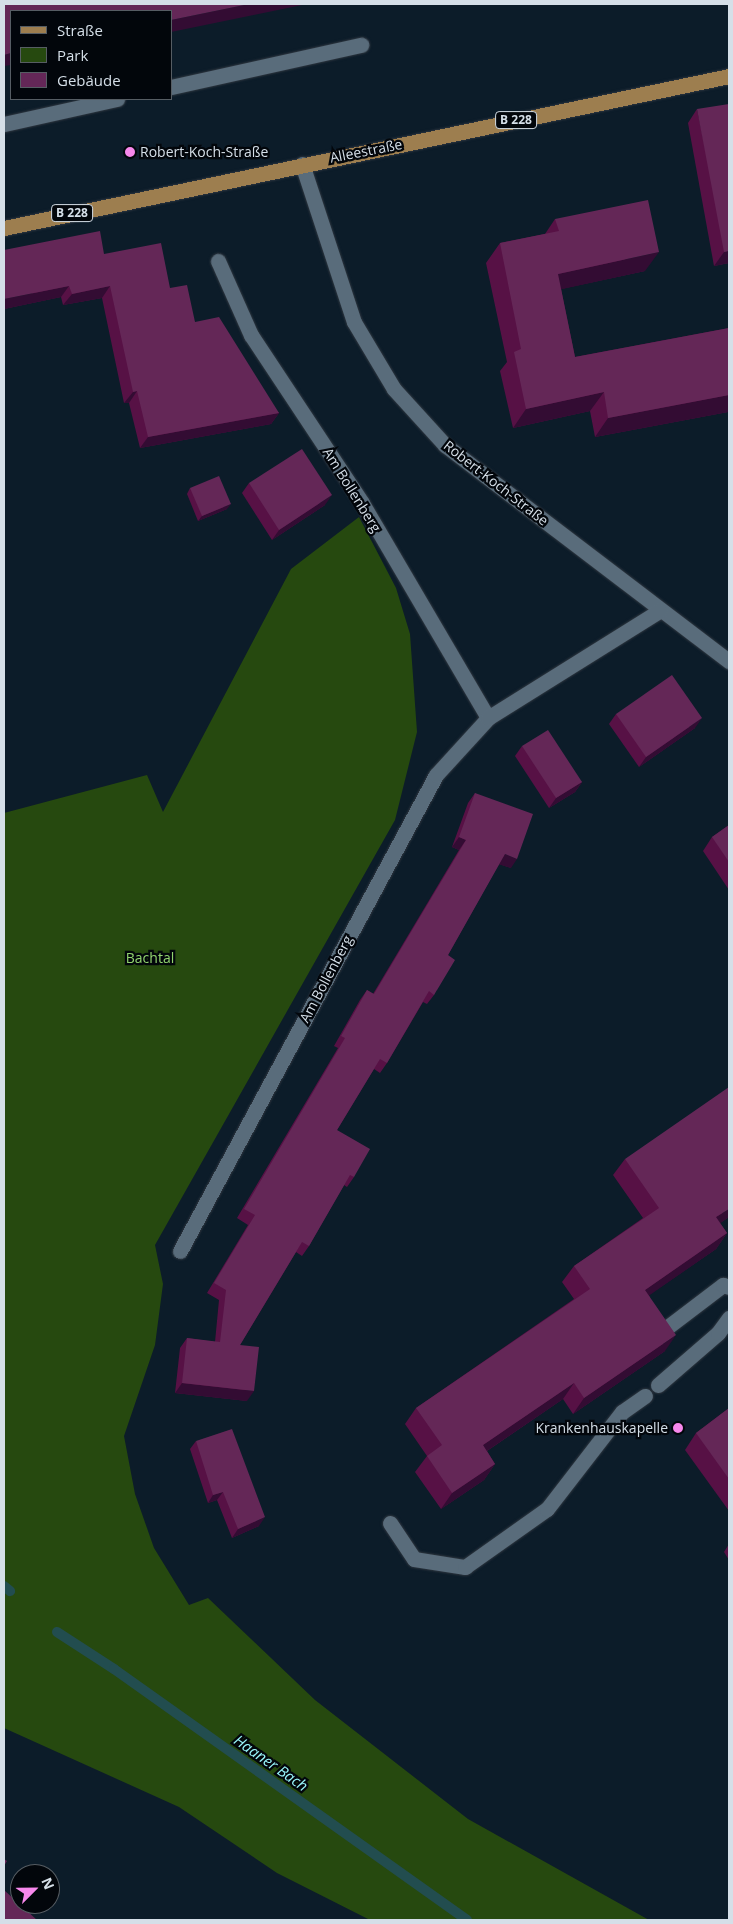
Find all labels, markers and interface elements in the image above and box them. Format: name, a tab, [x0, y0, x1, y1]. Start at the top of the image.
legend	[10, 10, 172, 100]
text: Straße	[57, 20, 103, 40]
text: Park	[57, 45, 88, 65]
text: Gebäude	[57, 70, 121, 90]
road number: B 228	[495, 110, 537, 130]
street label: Alleestraße	[328, 136, 404, 166]
place label: Robert-Koch-Straße	[140, 144, 268, 160]
marker: Robert-Koch-Straße	[124, 146, 136, 158]
road number: B 228	[51, 204, 93, 222]
street label: Robert-Koch-Straße	[440, 437, 552, 529]
street label: Am Bollenberg	[319, 445, 385, 535]
street label: Am Bollenberg	[296, 933, 356, 1025]
park label: Bachtal	[126, 950, 174, 966]
place label: Krankenhauskapelle	[535, 1420, 668, 1436]
marker: Krankenhauskapelle	[672, 1422, 684, 1434]
water label: Haaner Bach	[231, 1731, 311, 1795]
north arrow	[10, 1864, 60, 1914]
text: N	[37, 1874, 59, 1892]

